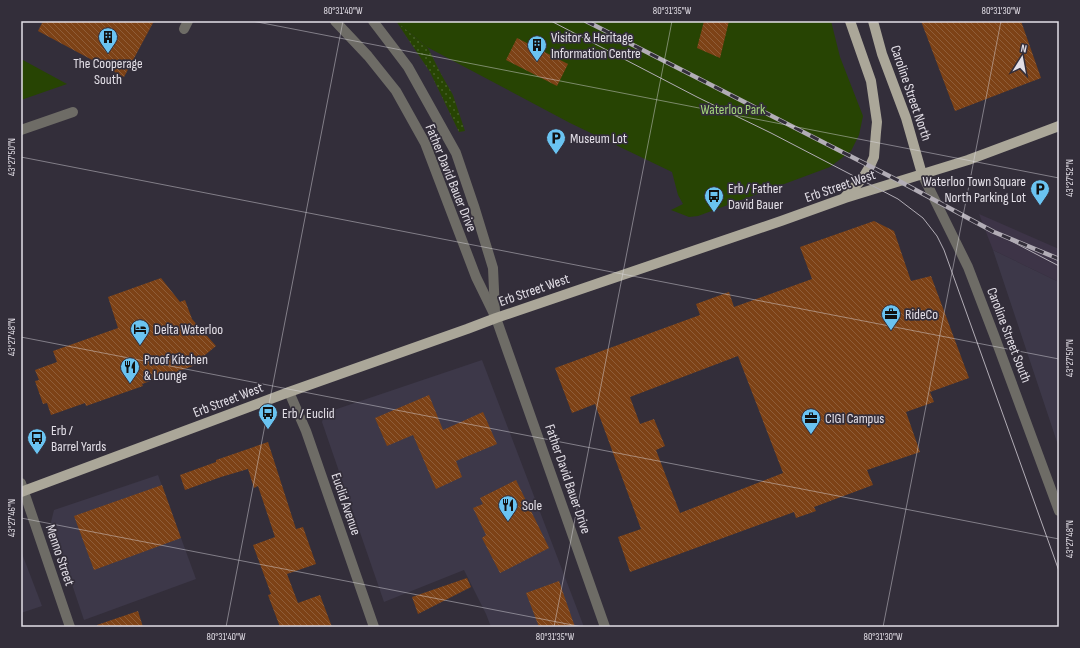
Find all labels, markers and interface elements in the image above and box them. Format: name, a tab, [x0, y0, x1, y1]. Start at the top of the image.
text: 80°31'40"W	[324, 5, 363, 17]
text: 80°31'35"W	[653, 5, 692, 17]
text: 80°31'30"W	[982, 5, 1021, 17]
building icon: The Cooperage South	[97, 26, 119, 54]
place label: Visitor & Heritage Information Centre	[551, 29, 641, 62]
building icon: Visitor & Heritage Information Centre	[526, 34, 548, 62]
north arrow	[1002, 38, 1042, 78]
text: N	[1020, 42, 1028, 56]
street label: Caroline Street North	[887, 43, 935, 143]
place label: The Cooperage South	[73, 55, 143, 88]
park label: Waterloo Park	[701, 101, 766, 118]
street label: Father David Bauer Drive	[422, 122, 480, 234]
parking icon: Museum Lot	[545, 127, 567, 155]
place label: Museum Lot	[570, 130, 627, 147]
text: 43°27'50"N	[6, 138, 18, 176]
text: 43°27'52"N	[1064, 159, 1076, 197]
street label: Erb Street West	[803, 166, 877, 206]
place label: Waterloo Town Square North Parking Lot	[923, 173, 1026, 206]
parking icon: Waterloo Town Square North Parking Lot	[1029, 178, 1051, 206]
place label: Erb / Father David Bauer	[728, 180, 783, 213]
bus stop icon: Erb / Father David Bauer	[703, 185, 725, 213]
street label: Erb Street West	[497, 270, 571, 310]
street label: Caroline Street South	[983, 285, 1035, 385]
office icon: RideCo	[880, 303, 902, 331]
place label: RideCo	[905, 306, 938, 323]
text: 43°27'48"N	[6, 318, 18, 356]
hotel icon: Delta Waterloo	[129, 318, 151, 346]
place label: Delta Waterloo	[154, 321, 223, 338]
text: 43°27'50"N	[1064, 339, 1076, 377]
place label: Proof Kitchen & Lounge	[144, 351, 208, 384]
restaurant icon: Proof Kitchen & Lounge	[119, 356, 141, 384]
street label: Erb Street West	[191, 379, 265, 421]
bus stop icon: Erb / Euclid	[257, 402, 279, 430]
place label: Erb / Euclid	[282, 405, 335, 422]
office icon: CIGI Campus	[800, 407, 822, 435]
place label: CIGI Campus	[825, 410, 884, 427]
place label: Erb / Barrel Yards	[51, 422, 106, 455]
street label: Father David Bauer Drive	[541, 422, 595, 536]
bus stop icon: Erb / Barrel Yards	[26, 427, 48, 455]
street label: Euclid Avenue	[327, 470, 365, 538]
restaurant icon: Sole	[497, 494, 519, 522]
place label: Sole	[522, 497, 542, 514]
text: 43°27'46"N	[6, 499, 18, 537]
text: 43°27'48"N	[1064, 520, 1076, 558]
street label: Menno Street	[42, 522, 78, 588]
text: 80°31'40"W	[207, 631, 246, 643]
text: 80°31'35"W	[536, 631, 575, 643]
text: 80°31'30"W	[864, 631, 903, 643]

